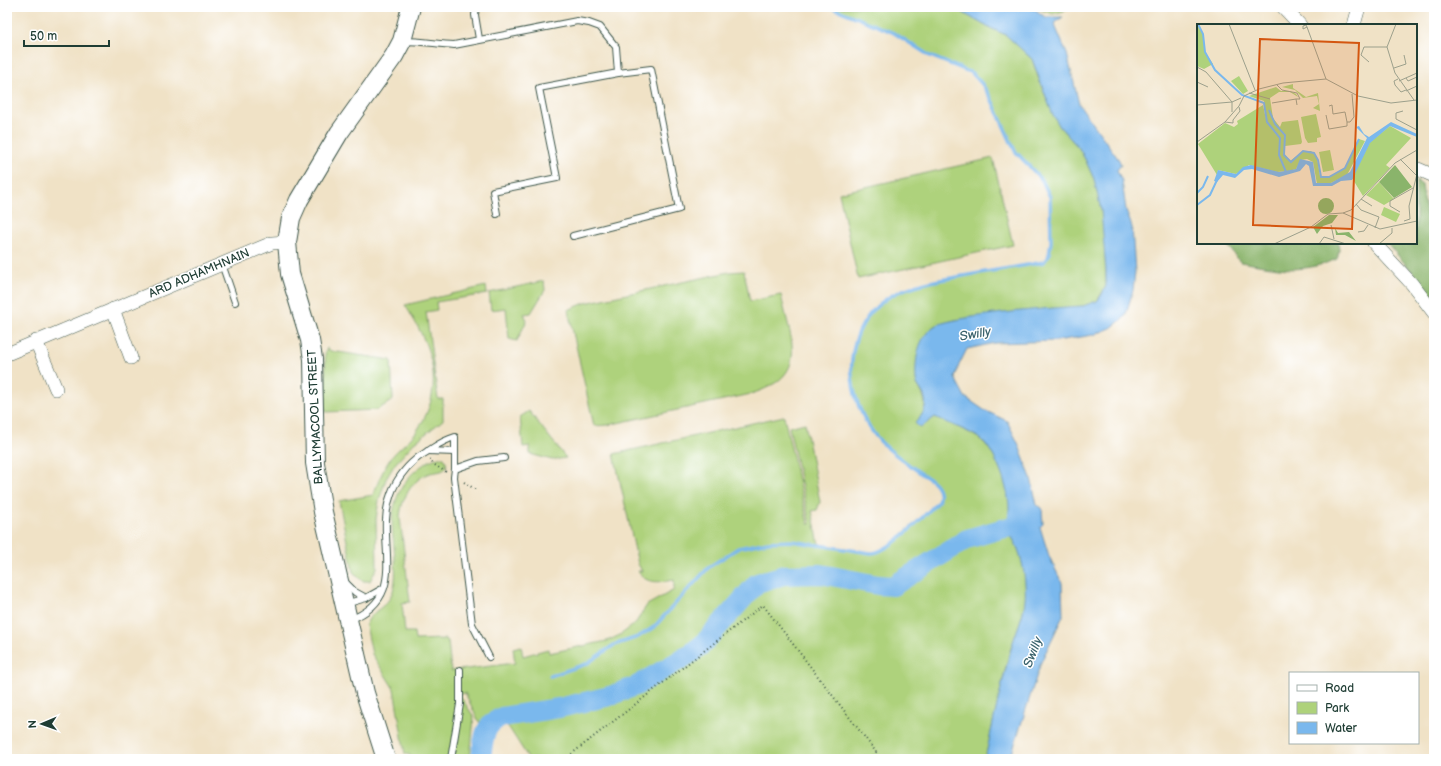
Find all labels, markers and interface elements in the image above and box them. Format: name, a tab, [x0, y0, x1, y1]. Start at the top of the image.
scale bar	[24, 22, 109, 48]
inset map	[1197, 24, 1417, 244]
text: 50 m	[30, 29, 57, 44]
street label: ARD ADHAMHNAIN	[146, 245, 252, 302]
water label: Swilly	[958, 323, 993, 345]
street label: BALLYMACOOL STREET	[304, 348, 327, 485]
water label: Swilly	[1020, 634, 1047, 670]
legend	[1289, 672, 1419, 744]
text: Road	[1325, 681, 1354, 696]
text: Park	[1325, 701, 1349, 716]
north arrow	[22, 704, 62, 744]
text: N	[26, 720, 39, 729]
text: Water	[1325, 721, 1357, 736]

